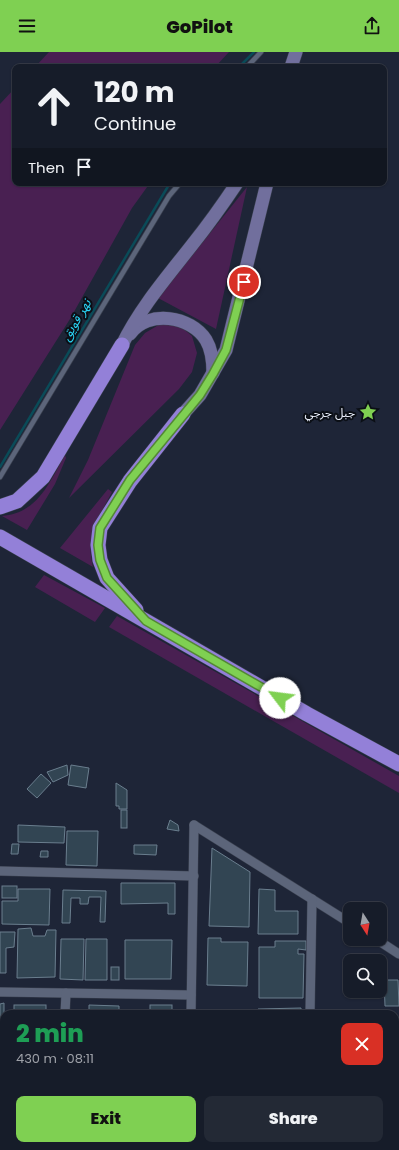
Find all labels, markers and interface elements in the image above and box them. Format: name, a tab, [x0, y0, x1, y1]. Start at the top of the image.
text: GoPilot	[166, 14, 233, 39]
icon: menu	[16, 15, 38, 37]
icon: share	[361, 15, 383, 37]
text: 120 m	[94, 73, 174, 112]
icon: ahead	[28, 80, 80, 132]
text: Continue	[94, 111, 176, 136]
icon: arrive	[73, 156, 95, 178]
text: Then	[28, 157, 65, 178]
pin	[227, 265, 261, 299]
icon: arrive	[233, 271, 255, 293]
water label: نهر قويق	[56, 295, 96, 344]
place icon: جبل جرجي	[358, 402, 378, 422]
place label: جبل جرجي	[305, 404, 355, 422]
position arrow	[259, 677, 301, 719]
north arrow	[343, 902, 387, 946]
map controls	[343, 902, 387, 998]
button: search	[343, 954, 387, 998]
text: 2 min	[16, 1017, 84, 1050]
button: close	[341, 1023, 383, 1065]
text: 430 m · 08:11	[16, 1049, 94, 1068]
button: Exit	[16, 1096, 196, 1142]
button: Share	[204, 1096, 383, 1142]

